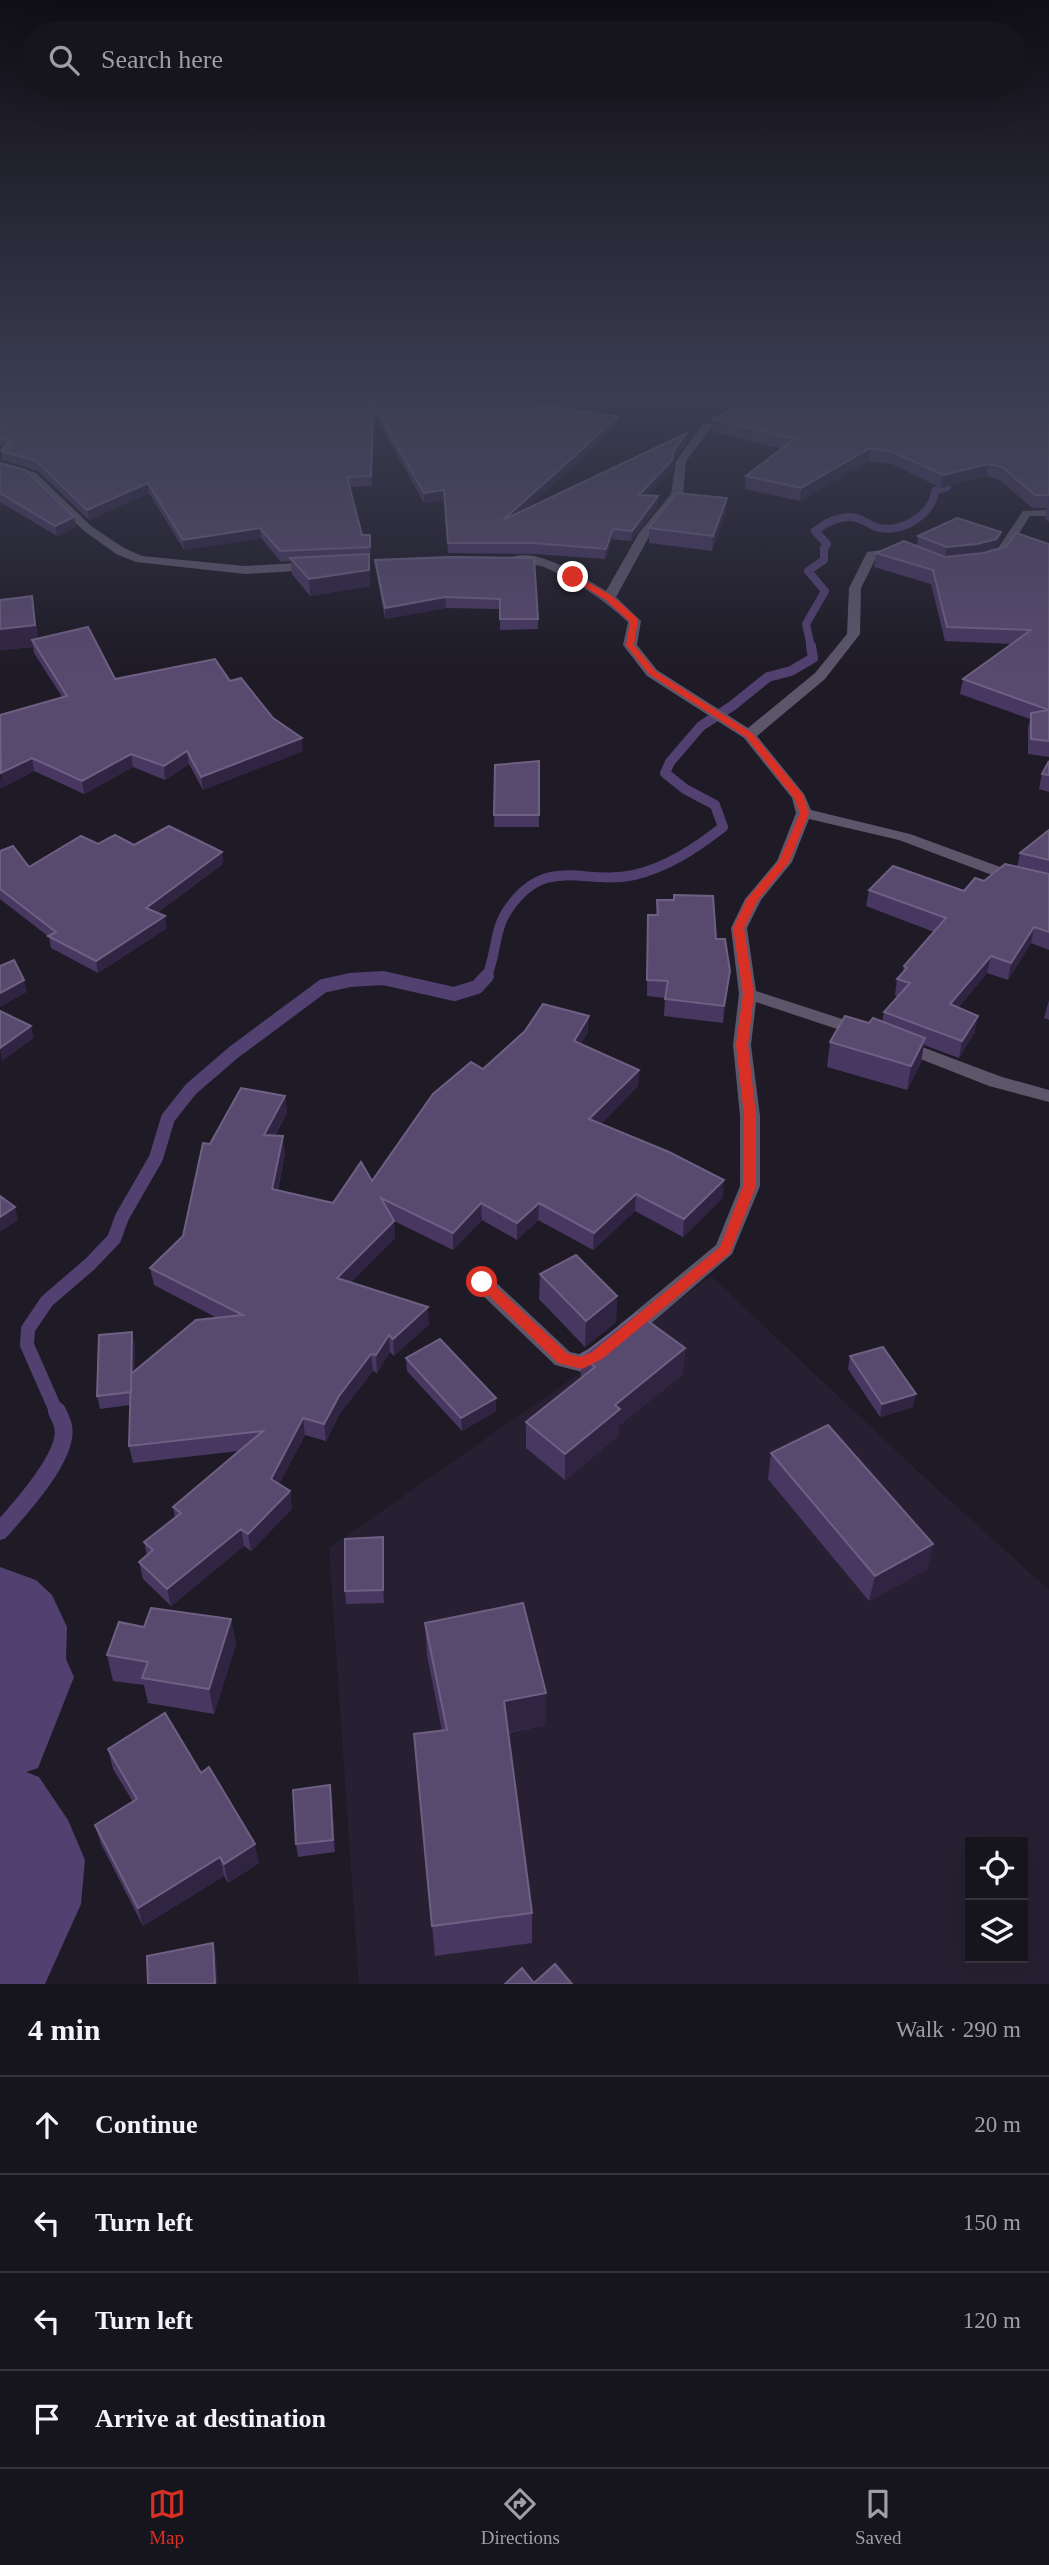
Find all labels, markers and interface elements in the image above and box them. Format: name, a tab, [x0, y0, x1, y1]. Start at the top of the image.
search box	[21, 21, 1028, 98]
icon: search	[45, 41, 83, 79]
text: Search here	[101, 45, 223, 74]
route end	[557, 561, 588, 592]
route start	[466, 1266, 497, 1297]
map controls	[965, 1837, 1028, 1963]
button: locate	[965, 1837, 1028, 1900]
button: layers	[965, 1900, 1028, 1963]
text: 4 min	[28, 2013, 101, 2046]
text: Walk · 290 m	[896, 2017, 1021, 2042]
icon: ahead	[28, 2106, 66, 2144]
text: Continue	[95, 2110, 198, 2139]
text: 20 m	[974, 2112, 1021, 2137]
icon: left	[28, 2204, 66, 2242]
text: Turn left	[95, 2208, 193, 2237]
text: 150 m	[963, 2210, 1021, 2235]
icon: left	[28, 2302, 66, 2340]
text: Turn left	[95, 2306, 193, 2335]
text: 120 m	[963, 2308, 1021, 2333]
icon: arrive	[28, 2400, 66, 2438]
text: Arrive at destination	[95, 2404, 326, 2433]
tab: Map	[148, 2485, 186, 2549]
tab: Directions	[481, 2485, 560, 2549]
tab: Saved	[855, 2485, 901, 2549]

